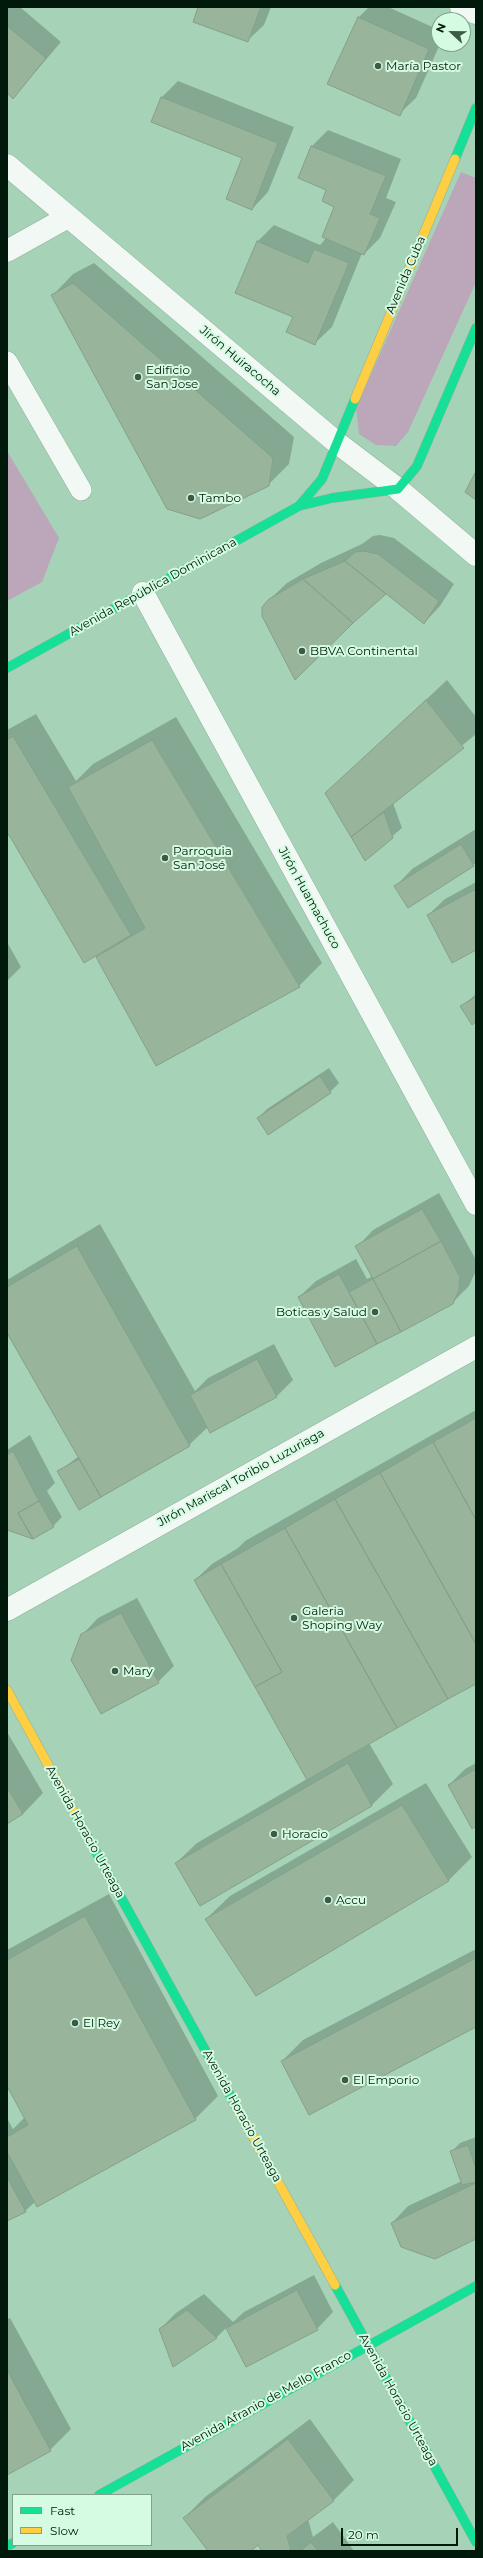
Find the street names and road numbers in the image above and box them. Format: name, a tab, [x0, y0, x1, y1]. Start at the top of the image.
street label: Avenida Cuba	[383, 234, 429, 316]
street label: Jirón Huiracocha	[197, 323, 283, 399]
street label: Avenida República Dominicana	[67, 535, 239, 639]
street label: Jirón Huamachuco	[275, 844, 343, 952]
street label: Jirón Mariscal Toribio Luzuriaga	[155, 1426, 327, 1530]
street label: Avenida Horacio Urteaga	[42, 1763, 128, 1901]
street label: Avenida Horacio Urteaga	[199, 2047, 285, 2185]
street label: Avenida Horacio Urteaga	[355, 2331, 441, 2469]
street label: Avenida Afranio de Mello Franco	[178, 2348, 354, 2454]

